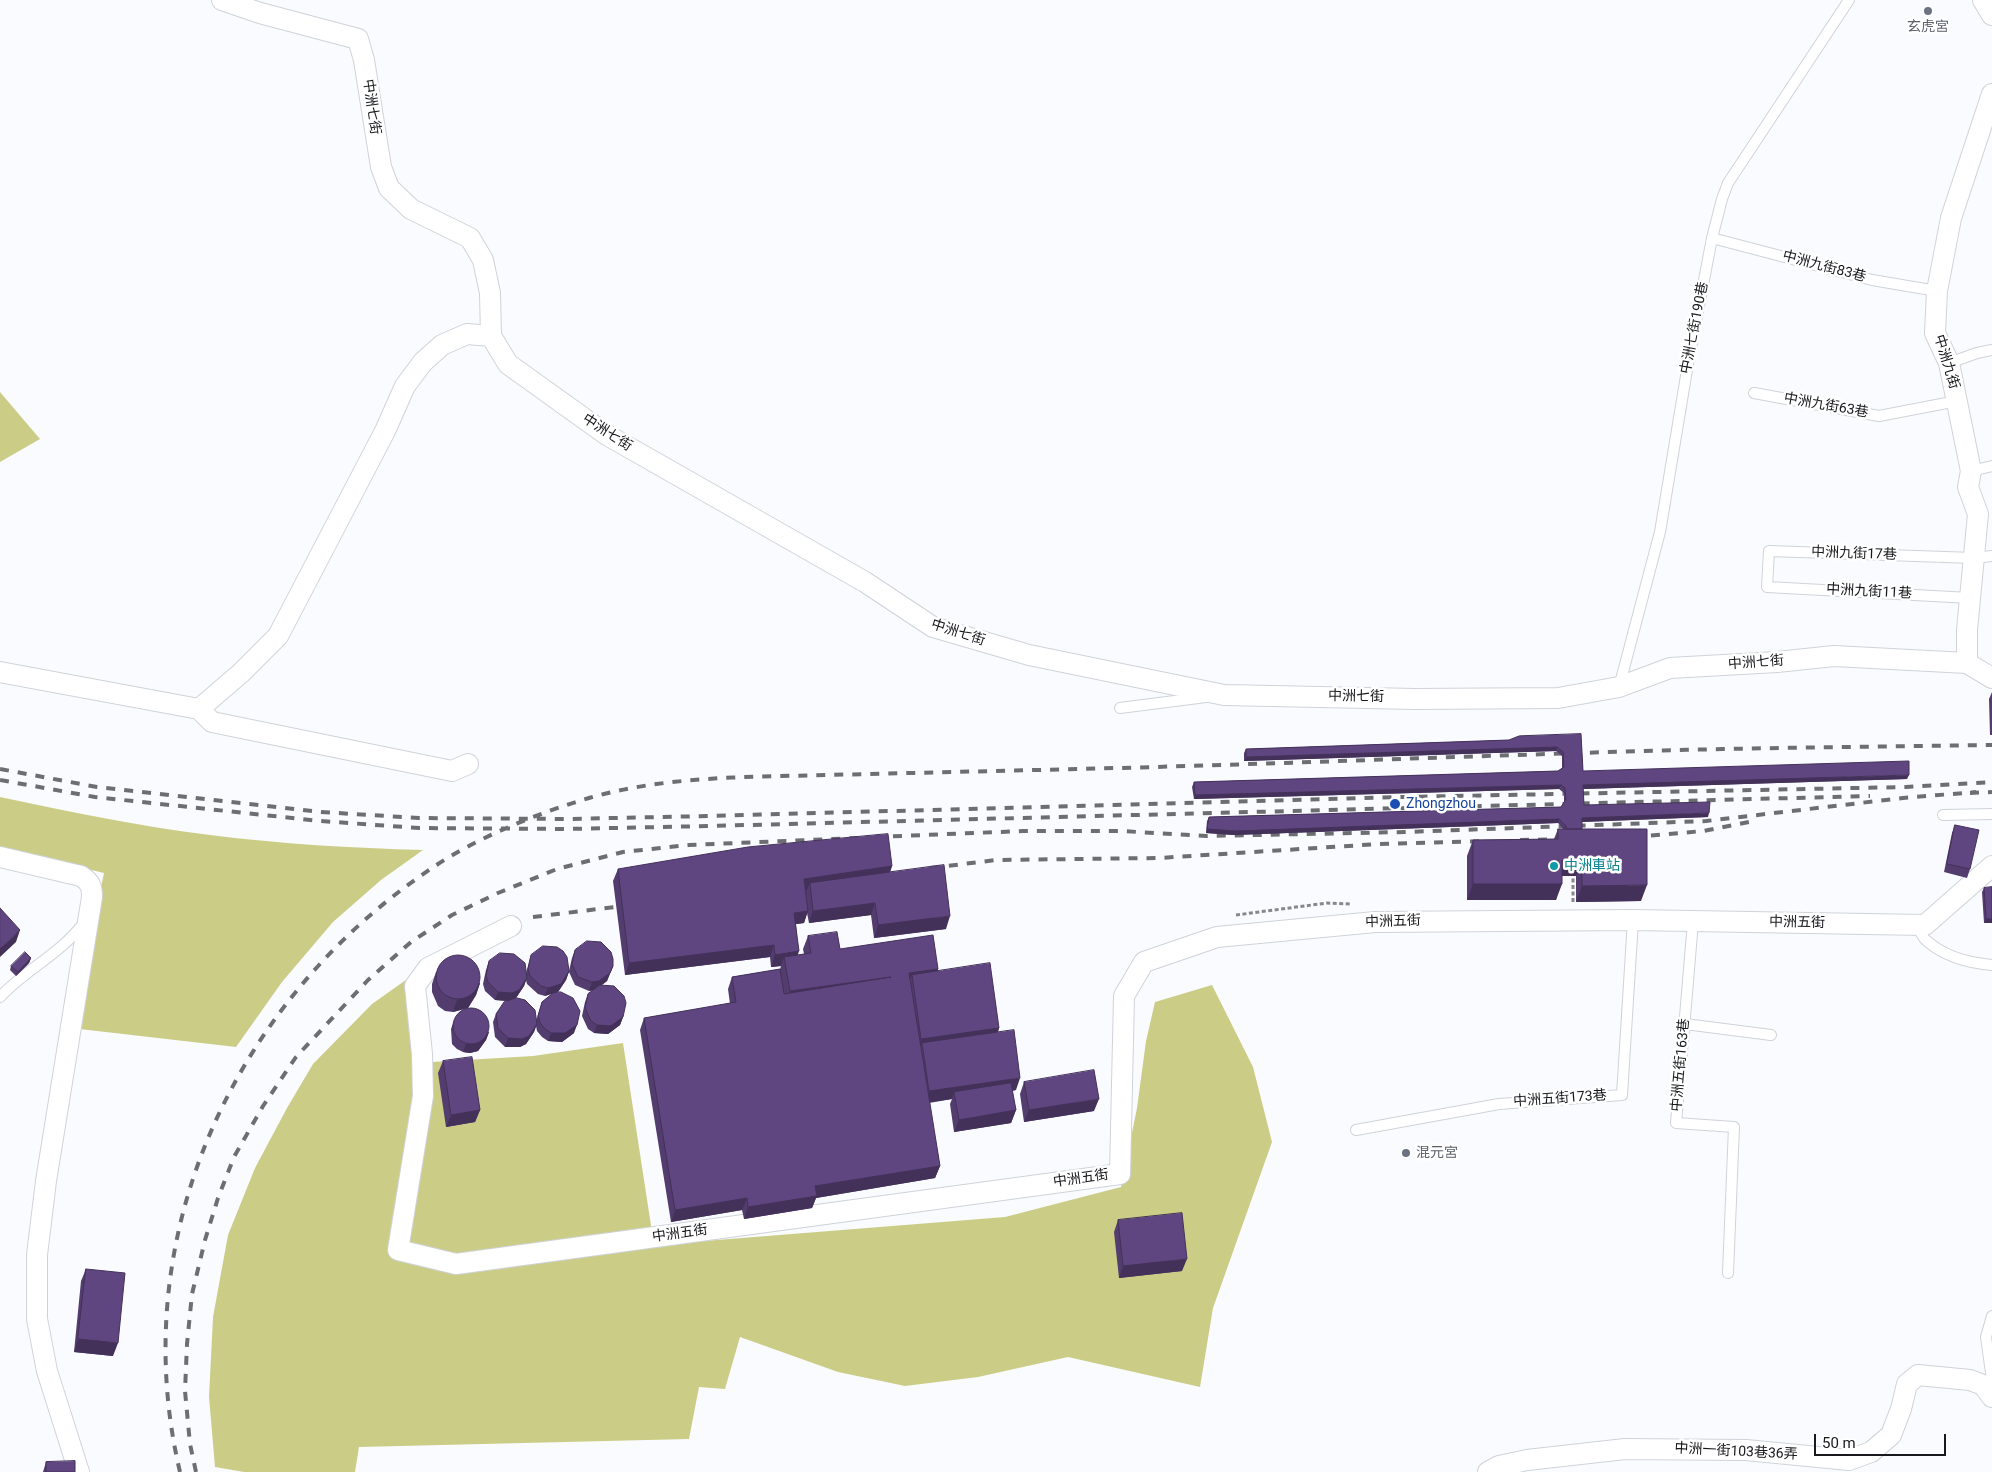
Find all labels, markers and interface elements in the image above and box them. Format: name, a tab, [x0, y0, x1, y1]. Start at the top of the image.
marker: 玄虎宮	[1922, 5, 1934, 17]
place label: 玄虎宮	[1907, 19, 1949, 35]
street label: 中洲七街	[359, 78, 383, 136]
street label: 中洲九街83巷	[1780, 248, 1868, 286]
street label: 中洲七街190巷	[1678, 280, 1712, 376]
street label: 中洲九街	[1930, 333, 1962, 391]
street label: 中洲九街63巷	[1782, 390, 1870, 422]
street label: 中洲七街	[579, 411, 635, 455]
street label: 中洲九街17巷	[1811, 544, 1897, 564]
street label: 中洲九街11巷	[1826, 581, 1912, 603]
street label: 中洲七街	[929, 616, 987, 650]
street label: 中洲七街	[1727, 653, 1785, 673]
street label: 中洲七街	[1328, 688, 1384, 706]
place label: Zhongzhou	[1406, 796, 1476, 812]
marker: Zhongzhou	[1388, 797, 1402, 811]
place label: 中洲車站	[1564, 858, 1620, 874]
marker: 中洲車站	[1548, 860, 1560, 872]
street label: 中洲五街	[1365, 913, 1421, 931]
street label: 中洲五街	[1769, 914, 1825, 932]
street label: 中洲五街163巷	[1669, 1018, 1693, 1112]
street label: 中洲五街173巷	[1513, 1087, 1607, 1111]
place label: 混元宮	[1416, 1145, 1458, 1161]
marker: 混元宮	[1400, 1147, 1412, 1159]
street label: 中洲五街	[1052, 1167, 1110, 1191]
street label: 中洲五街	[651, 1222, 709, 1246]
scale bar	[1817, 1424, 1950, 1456]
text: 50 m	[1822, 1434, 1856, 1452]
street label: 中洲一街103巷36弄	[1674, 1440, 1798, 1464]

